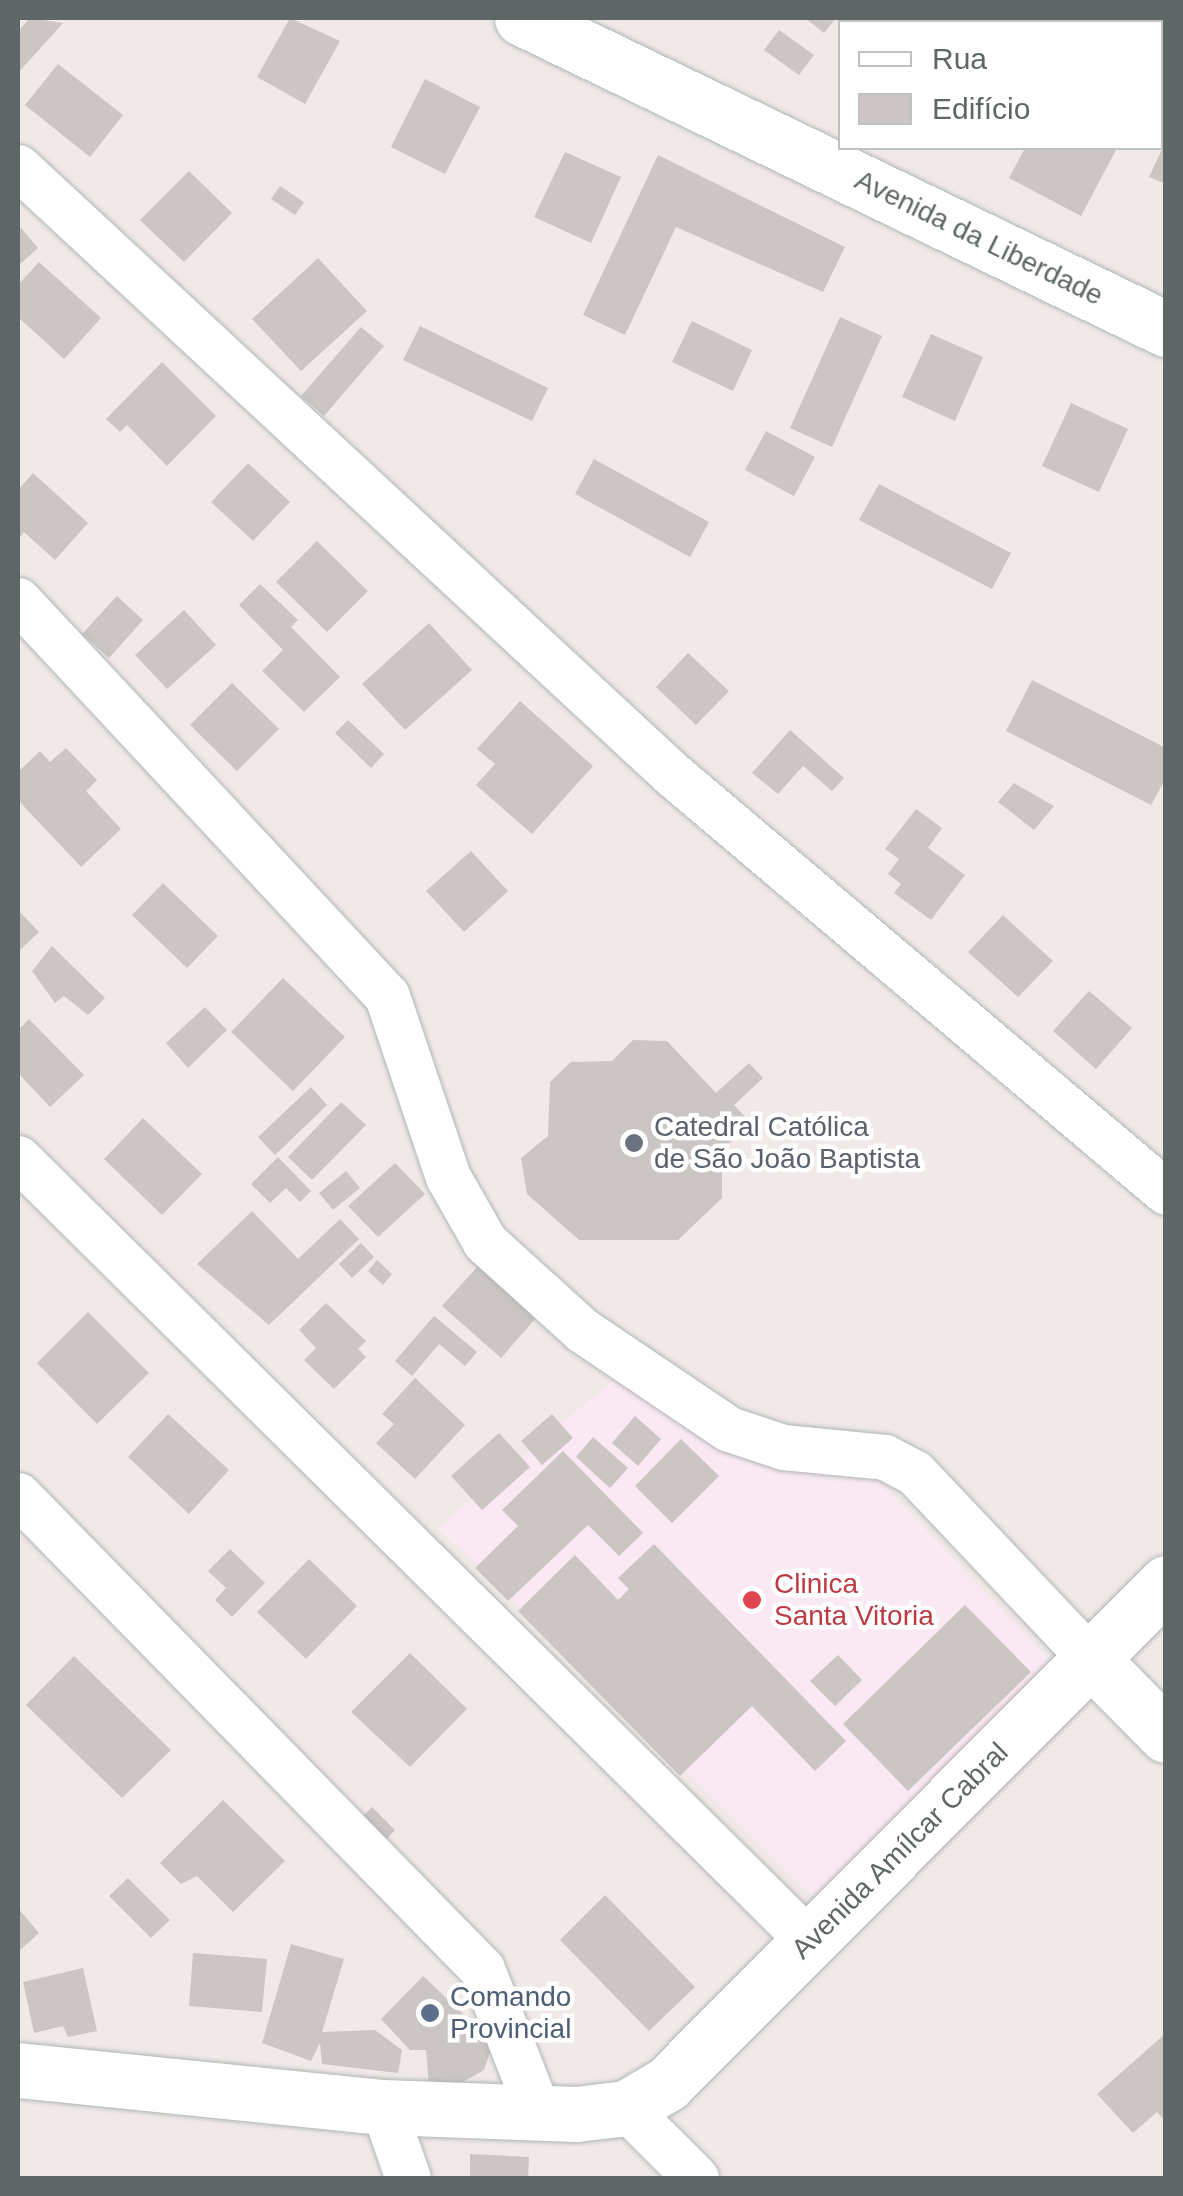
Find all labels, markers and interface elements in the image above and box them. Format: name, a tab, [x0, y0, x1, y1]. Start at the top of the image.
legend	[838, 20, 1163, 150]
text: Rua	[932, 42, 987, 75]
text: Edifício	[932, 92, 1030, 125]
street label: Avenida da Liberdade	[849, 163, 1109, 313]
place label: Catedral Católica de São João Baptista	[654, 1110, 920, 1176]
marker: Catedral Católica de São João Baptista	[623, 1132, 645, 1154]
place label: Clinica Santa Vitoria	[774, 1567, 934, 1633]
marker: Clinica Santa Vitoria	[739, 1587, 765, 1613]
street label: Avenida Amílcar Cabral	[784, 1735, 1016, 1967]
place label: Comando Provincial	[450, 1980, 571, 2046]
marker: Comando Provincial	[419, 2002, 441, 2024]

